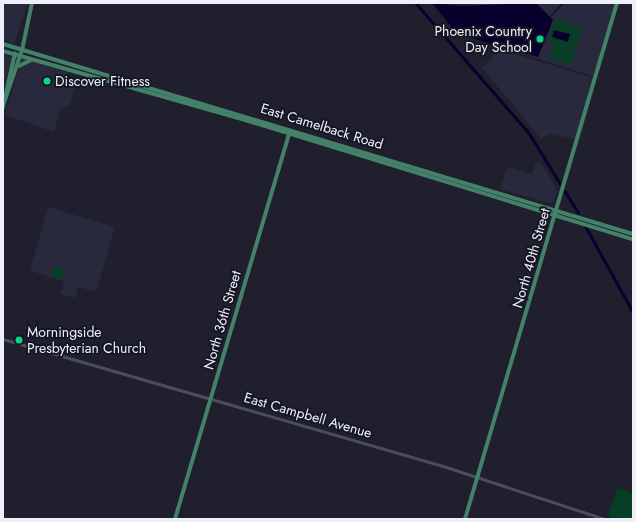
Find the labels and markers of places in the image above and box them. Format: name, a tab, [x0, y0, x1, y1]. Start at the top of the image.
place label: Phoenix Country Day School	[434, 23, 532, 56]
marker: Phoenix Country Day School	[535, 34, 545, 44]
place label: Discover Fitness	[55, 73, 150, 89]
marker: Discover Fitness	[42, 76, 52, 86]
place label: Morningside Presbyterian Church	[27, 324, 146, 356]
marker: Morningside Presbyterian Church	[14, 335, 24, 345]

